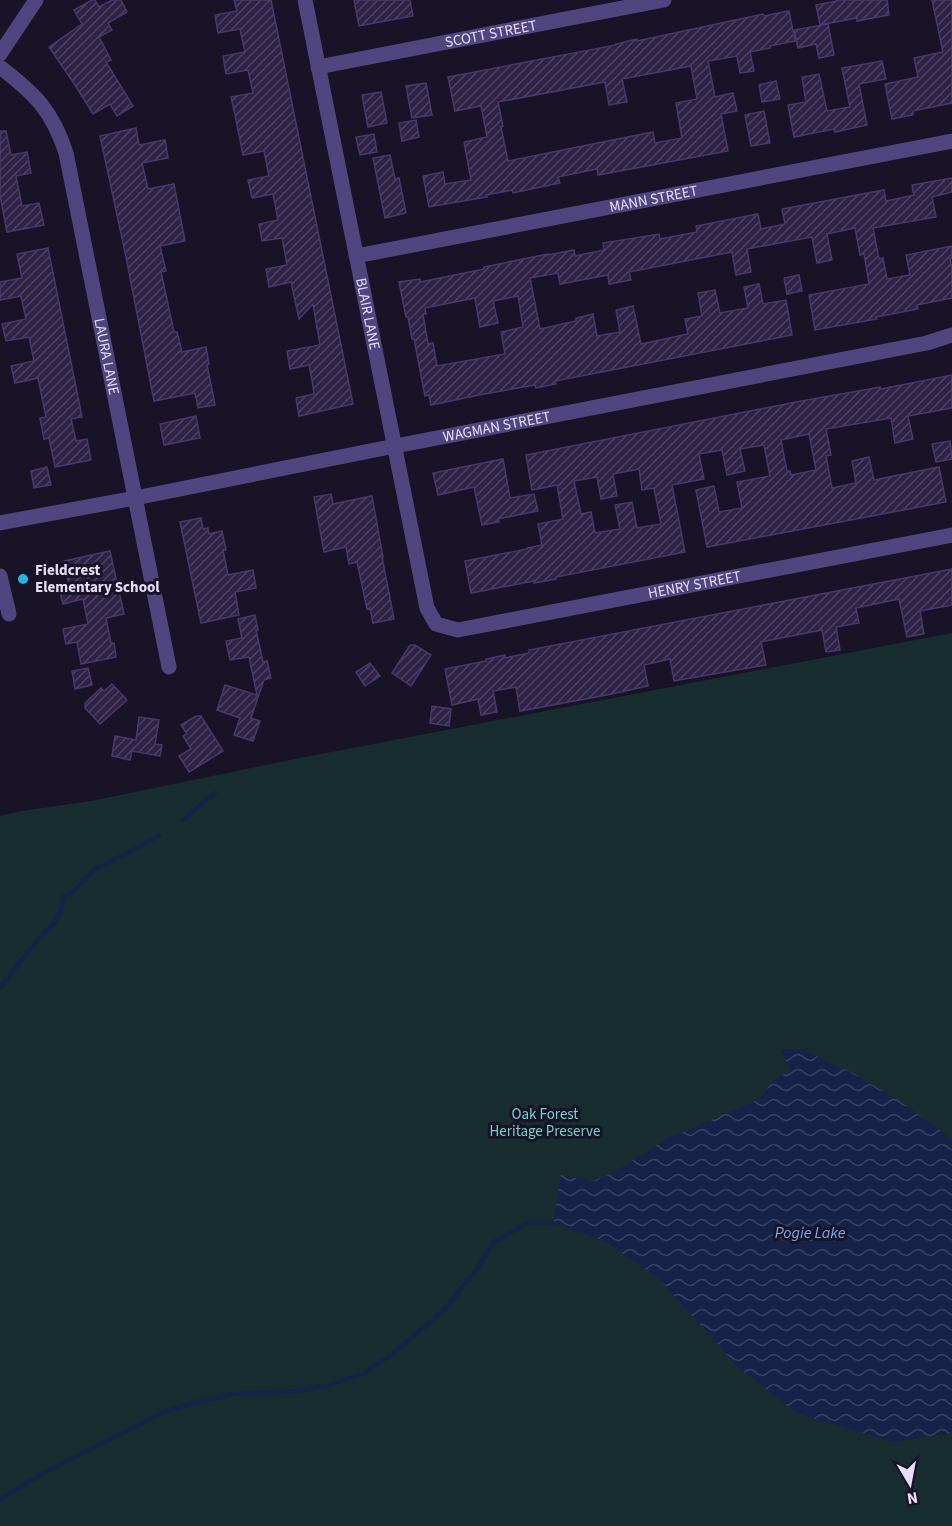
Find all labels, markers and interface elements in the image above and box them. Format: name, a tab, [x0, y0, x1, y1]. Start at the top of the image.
street label: SCOTT STREET	[443, 15, 539, 53]
street label: MANN STREET	[608, 180, 700, 218]
street label: BLAIR LANE	[350, 276, 385, 352]
street label: LAURA LANE	[88, 316, 124, 397]
street label: WAGMAN STREET	[441, 406, 552, 448]
place label: Fieldcrest Elementary School	[35, 560, 160, 598]
street label: HENRY STREET	[646, 566, 743, 604]
marker: Fieldcrest Elementary School	[16, 572, 30, 586]
park label: Oak Forest Heritage Preserve	[490, 1104, 600, 1142]
water label: Pogie Lake	[775, 1222, 846, 1244]
north arrow	[880, 1454, 940, 1514]
text: N	[905, 1486, 920, 1510]

